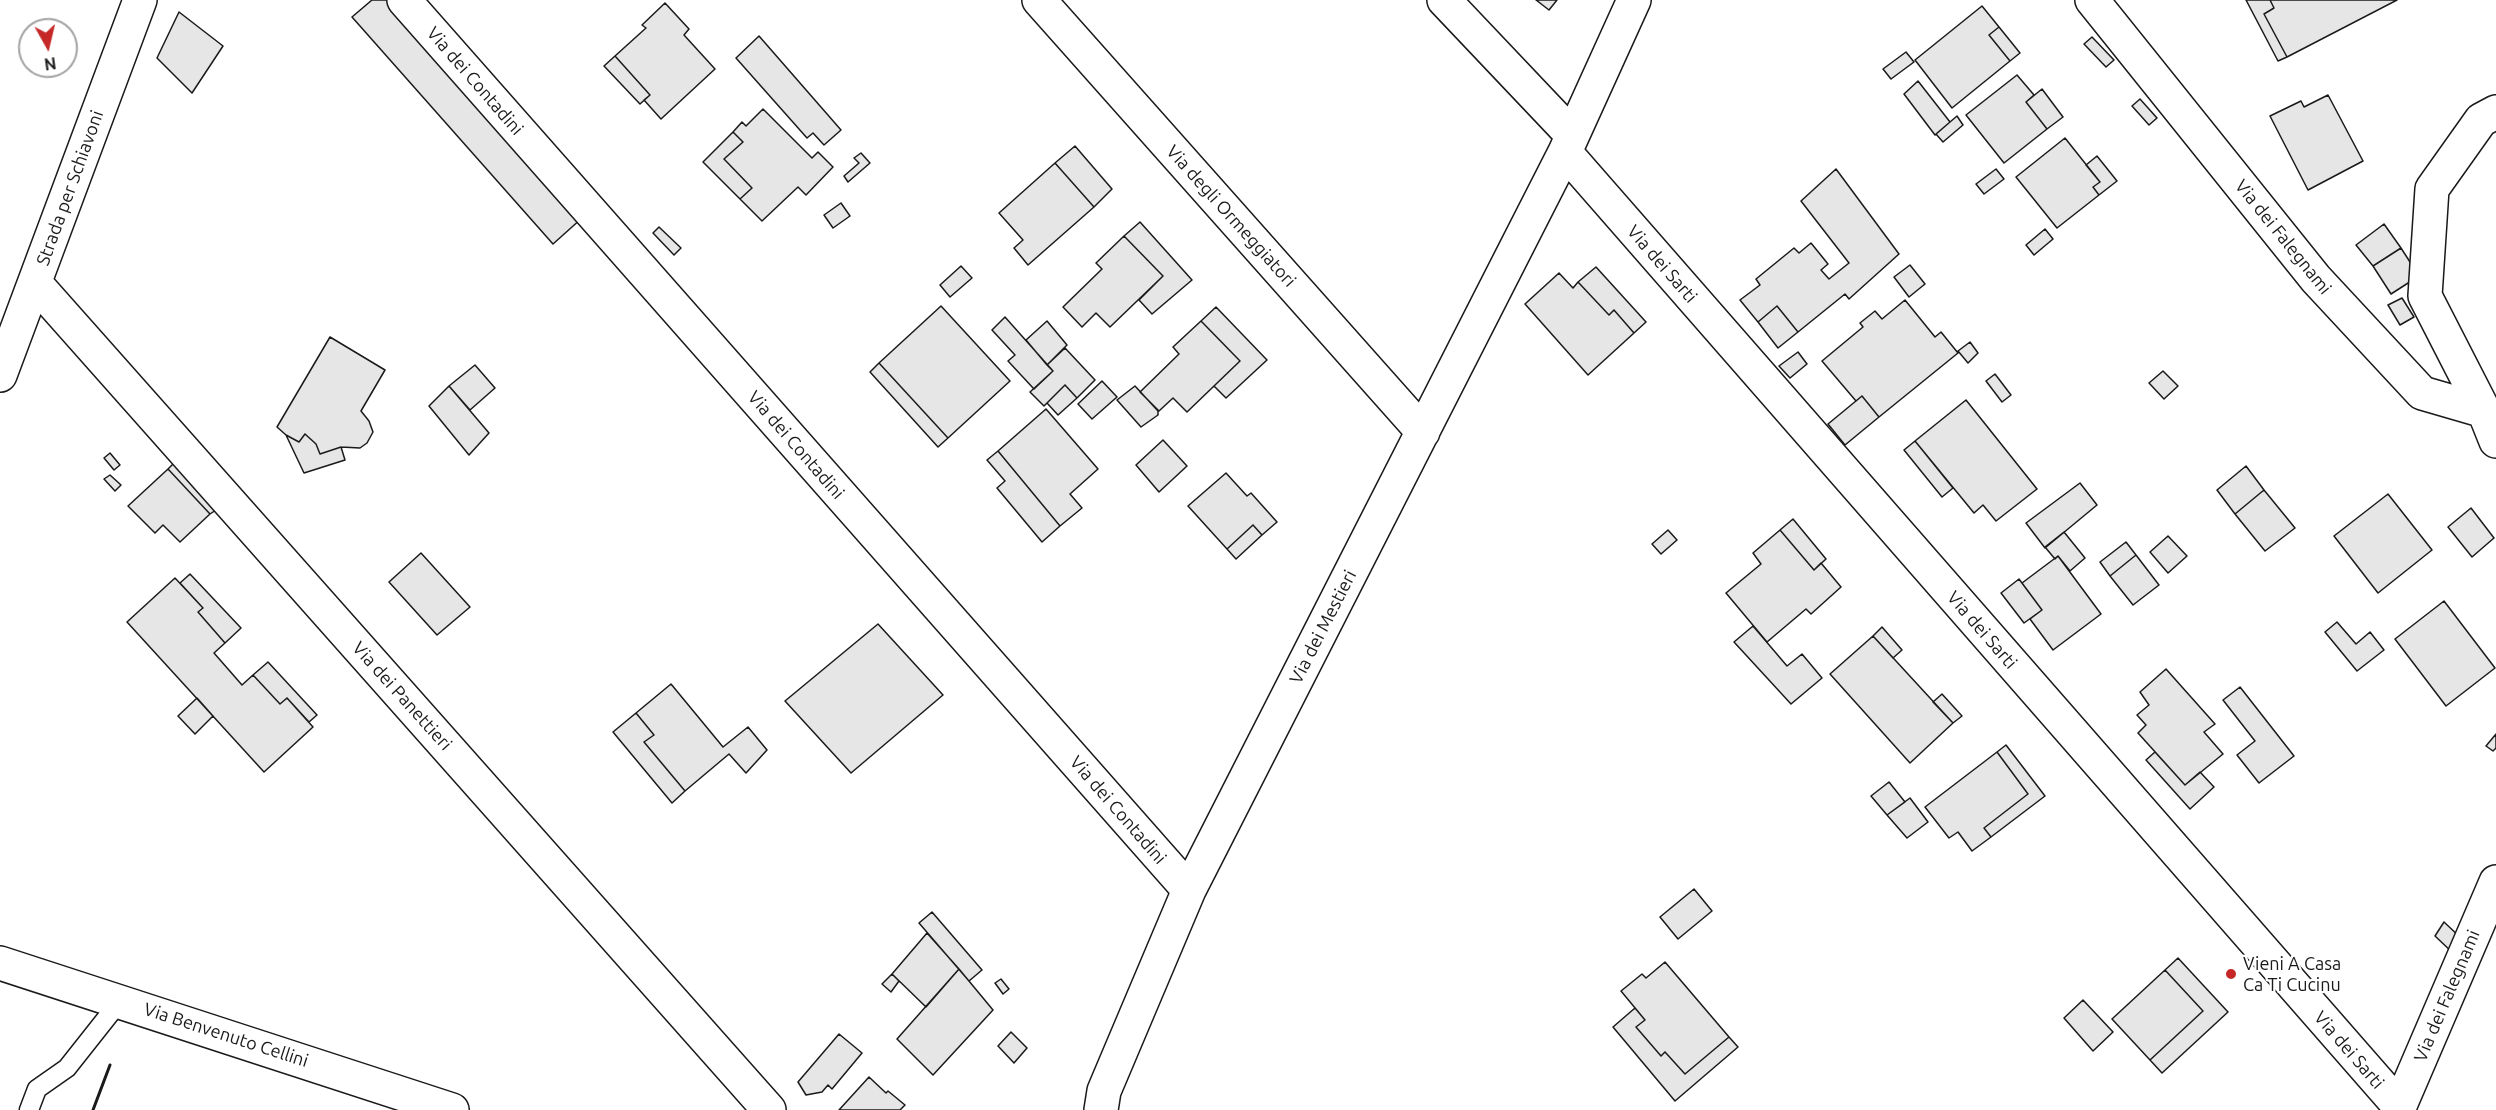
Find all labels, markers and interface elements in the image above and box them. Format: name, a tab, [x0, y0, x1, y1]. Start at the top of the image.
north arrow	[18, 18, 78, 78]
street label: Via dei Contadini	[422, 22, 528, 140]
text: N	[43, 54, 57, 74]
street label: Strada per Schiavoni	[32, 107, 108, 269]
street label: Via degli Ormeggiatori	[1162, 141, 1300, 291]
street label: Via dei Falegnami	[2230, 175, 2336, 299]
street label: Via dei Sarti	[1622, 221, 1702, 307]
street label: Via dei Contadini	[743, 386, 849, 504]
street label: Via dei Mestieri	[1285, 567, 1361, 687]
street label: Via dei Sarti	[1942, 587, 2022, 673]
street label: Via dei Panettieri	[348, 637, 456, 755]
street label: Via dei Contadini	[1065, 751, 1171, 869]
street label: Via dei Falegnami	[2409, 927, 2485, 1065]
place label: Vieni A Casa Ca Ti Cucinu	[2243, 953, 2341, 996]
marker: Vieni A Casa Ca Ti Cucinu	[2224, 967, 2238, 981]
street label: Via Benvenuto Cellini	[141, 998, 311, 1072]
street label: Via dei Sarti	[2309, 1007, 2389, 1093]

